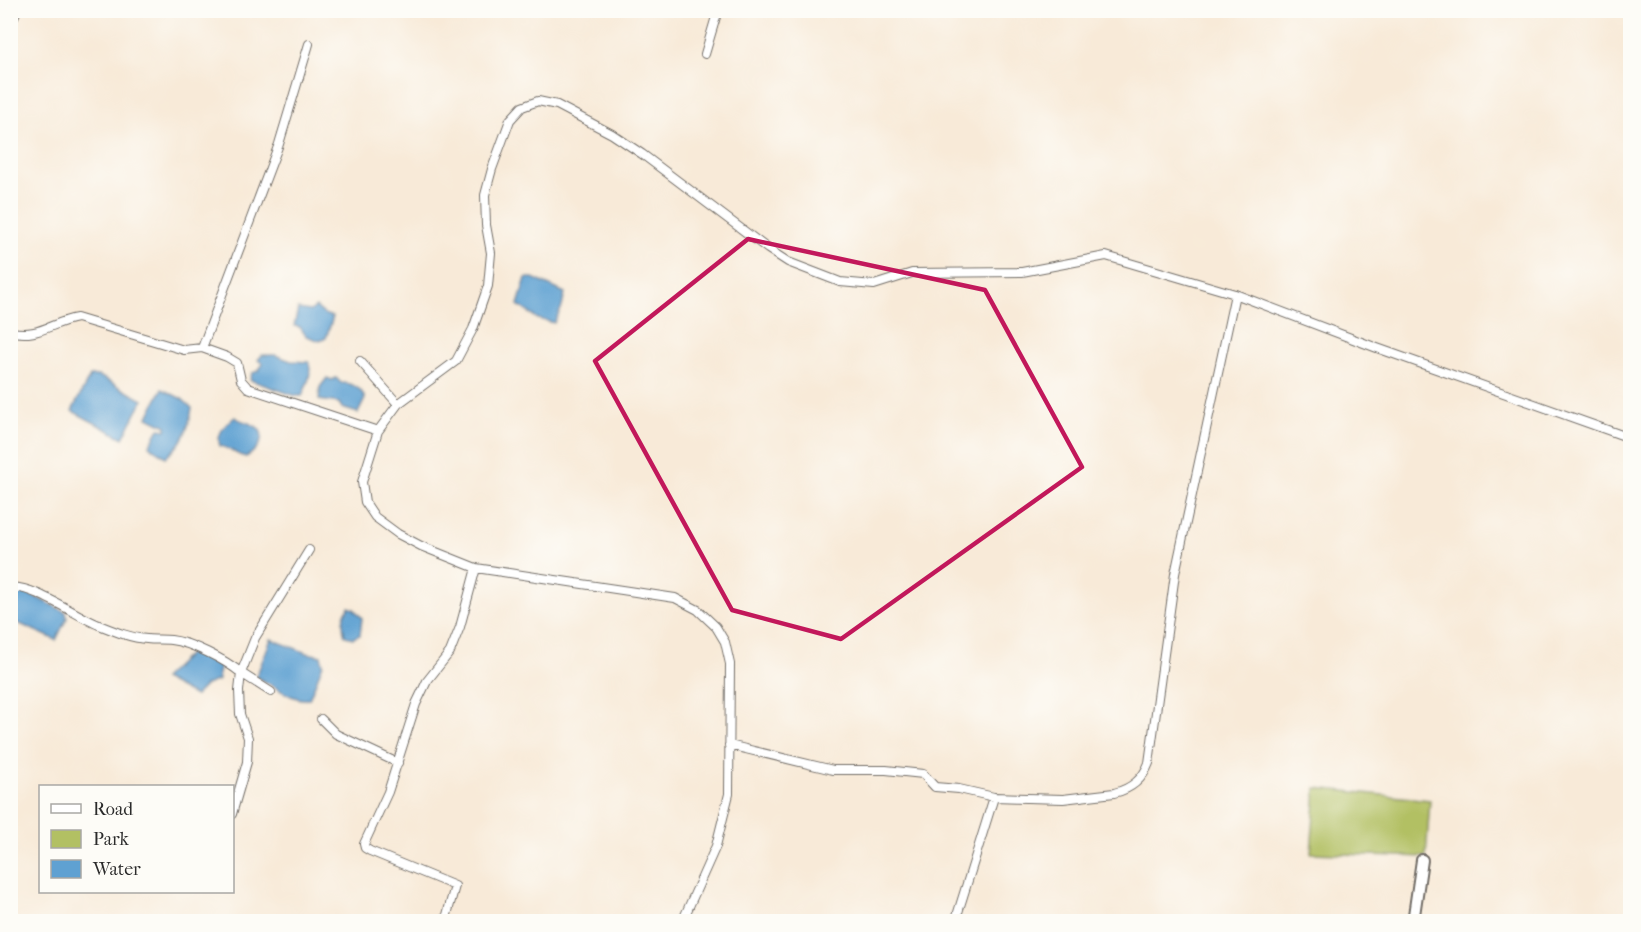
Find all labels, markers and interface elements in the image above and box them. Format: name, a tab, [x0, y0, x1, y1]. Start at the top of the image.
legend	[39, 785, 234, 893]
text: Road	[93, 799, 133, 820]
text: Park	[93, 829, 130, 850]
text: Water	[92, 859, 141, 880]

